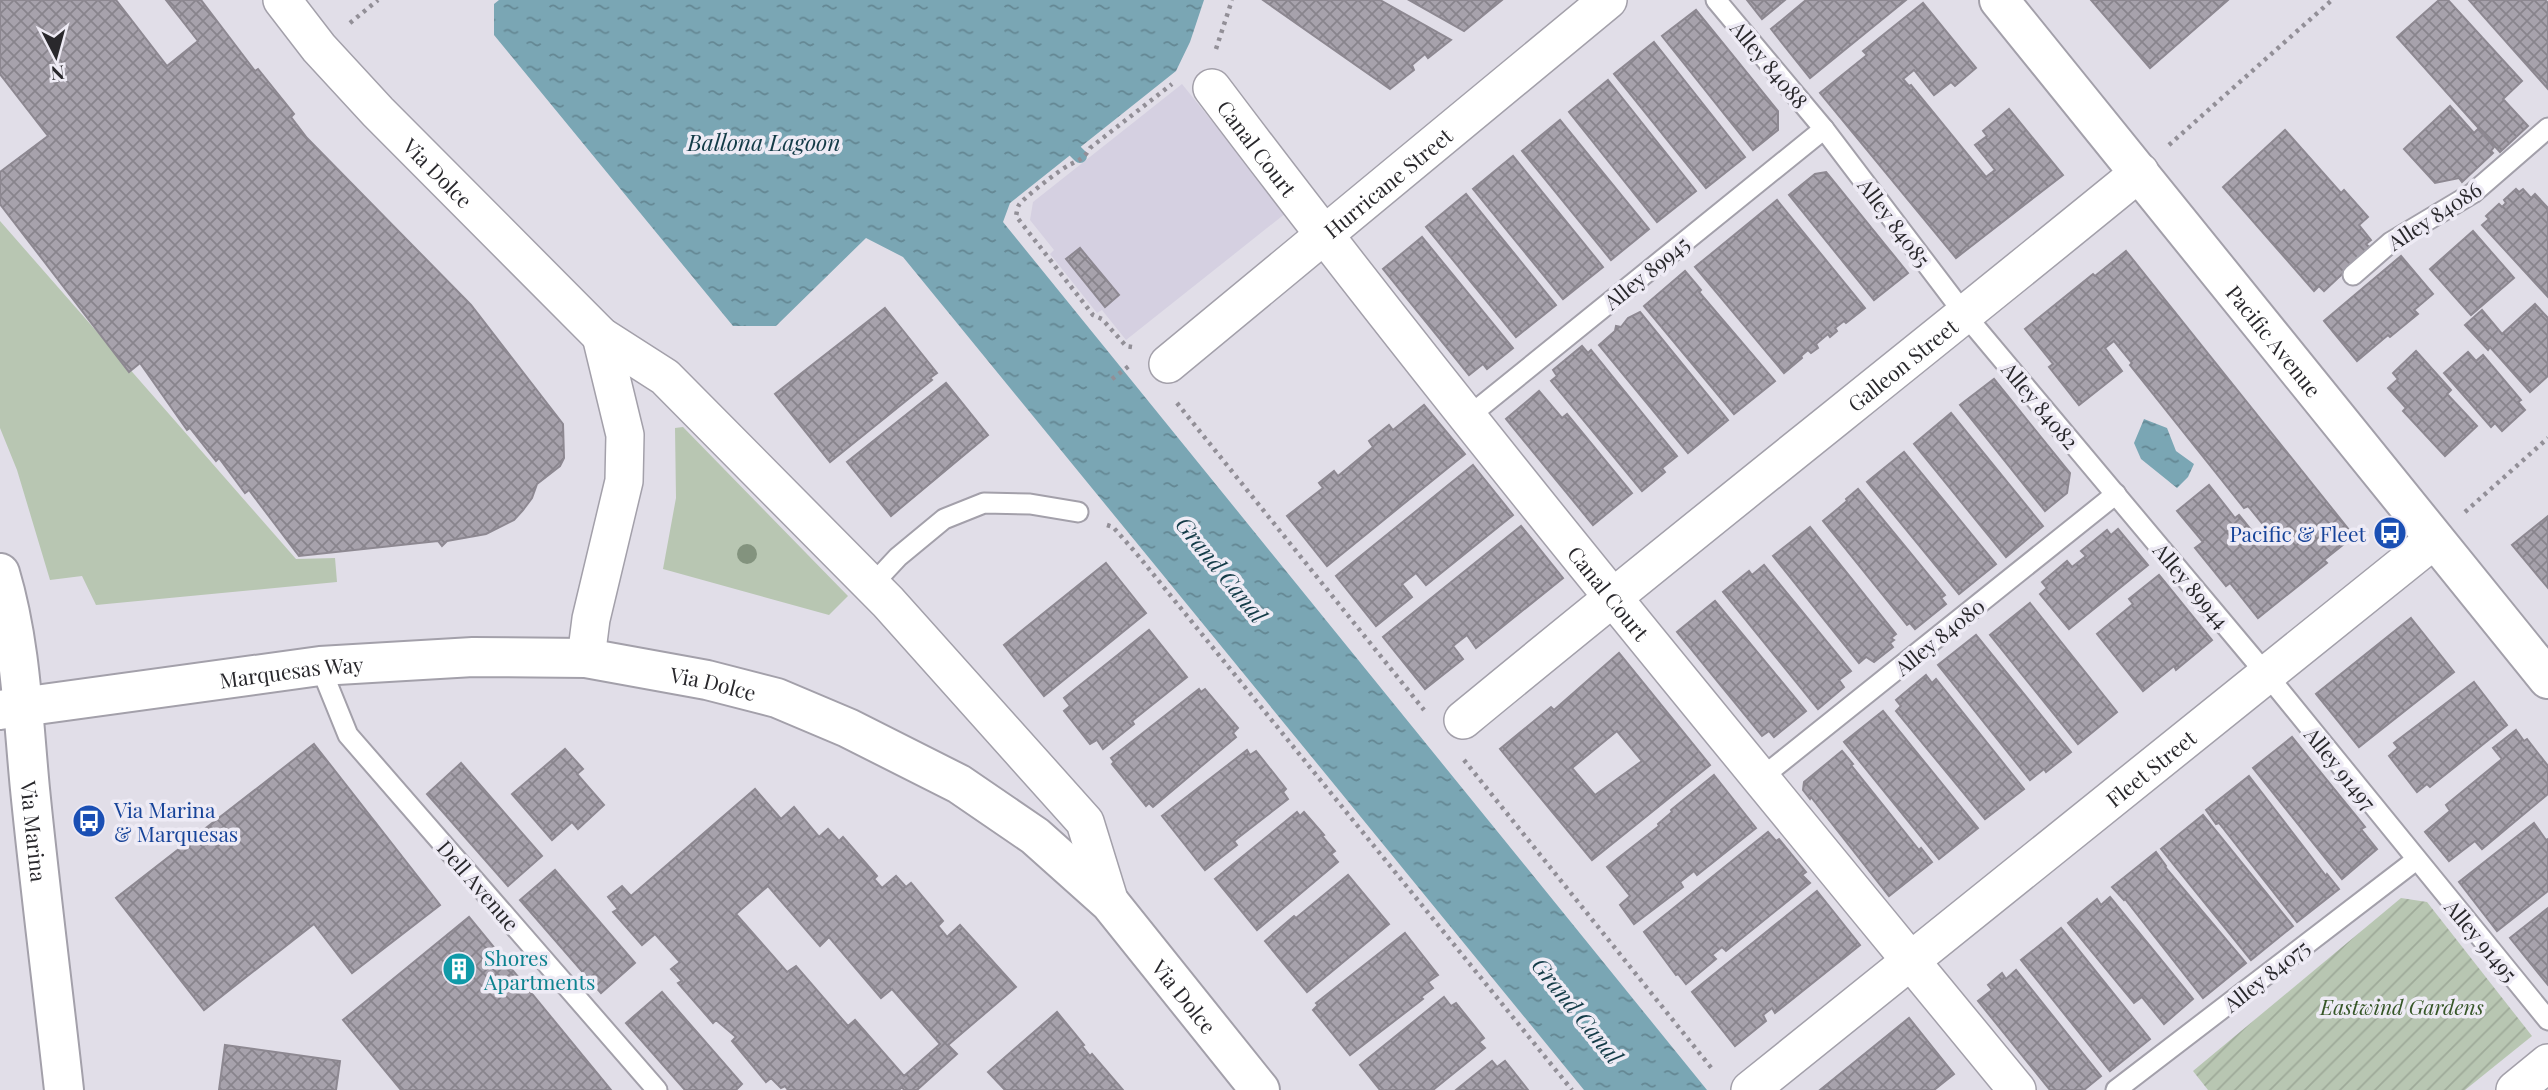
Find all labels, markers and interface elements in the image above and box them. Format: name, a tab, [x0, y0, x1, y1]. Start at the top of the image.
street label: Alley 84088	[1724, 13, 1815, 114]
north arrow	[21, 21, 91, 91]
text: N	[49, 60, 66, 88]
street label: Canal Court	[1212, 94, 1304, 202]
street label: Hurricane Street	[1318, 121, 1458, 244]
water label: Ballona Lagoon	[686, 126, 841, 157]
street label: Via Dolce	[397, 131, 479, 213]
street label: Alley 84085	[1852, 171, 1938, 272]
street label: Alley 84086	[2381, 174, 2486, 256]
street label: Alley 89945	[1597, 229, 1694, 316]
street label: Pacific Avenue	[2221, 279, 2328, 402]
street label: Galleon Street	[1841, 311, 1963, 417]
street label: Alley 84082	[1996, 355, 2086, 454]
water label: Grand Canal	[1170, 509, 1275, 630]
bus stop icon: Pacific & Fleet	[2371, 514, 2409, 552]
place label: Pacific & Fleet	[2229, 519, 2367, 547]
street label: Alley 89944	[2147, 535, 2236, 634]
street label: Canal Court	[1562, 539, 1656, 646]
street label: Alley 84080	[1887, 591, 1990, 682]
street label: Marquesas Way	[218, 649, 365, 694]
street label: Via Dolce	[667, 659, 759, 706]
street label: Alley 91497	[2298, 720, 2383, 816]
street label: Fleet Street	[2100, 723, 2202, 812]
street label: Via Marina	[15, 779, 54, 884]
place label: Via Marina & Marquesas	[113, 795, 238, 847]
bus stop icon: Via Marina & Marquesas	[70, 802, 108, 840]
street label: Dell Avenue	[432, 834, 526, 936]
street label: Alley 91495	[2439, 892, 2525, 987]
street label: Alley 84075	[2216, 933, 2315, 1018]
place label: Shores Apartments	[483, 943, 595, 995]
building icon: Shores Apartments	[440, 950, 478, 988]
water label: Grand Canal	[1526, 950, 1631, 1071]
street label: Via Dolce	[1146, 953, 1223, 1039]
park label: Eastwind Gardens	[2319, 992, 2484, 1020]

